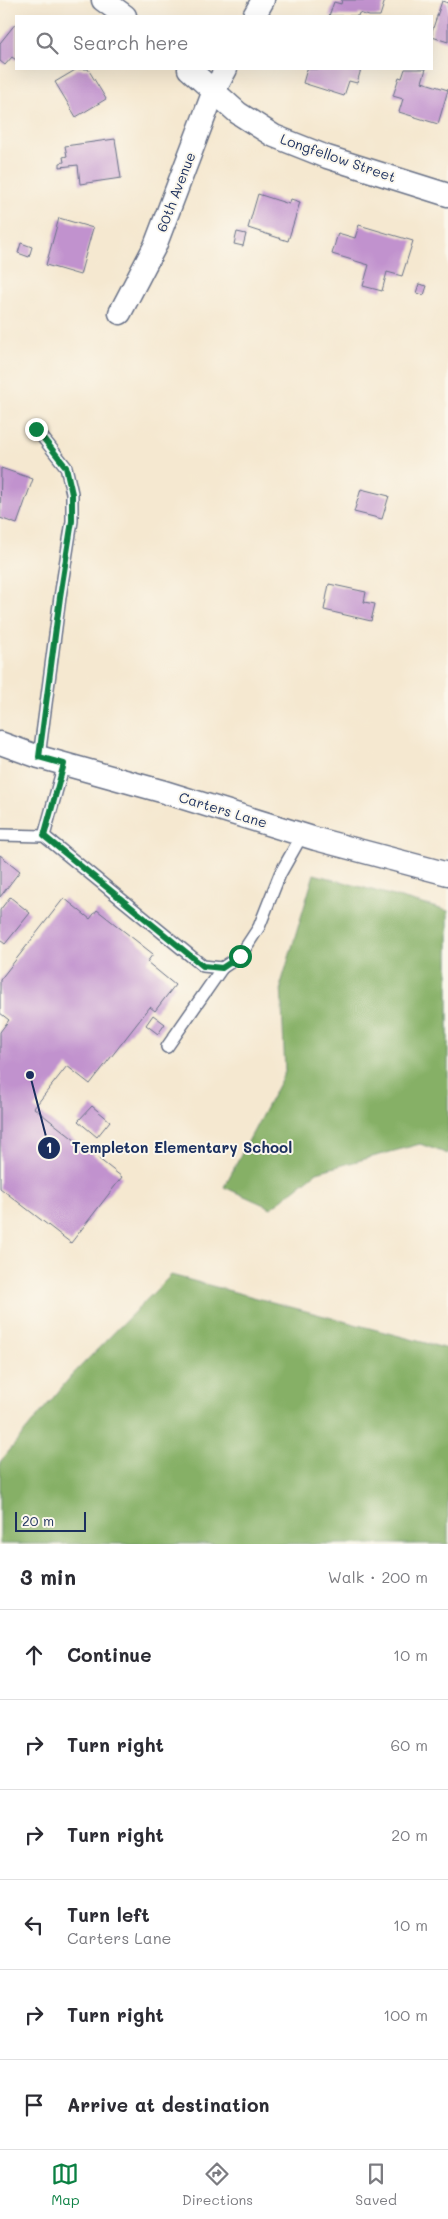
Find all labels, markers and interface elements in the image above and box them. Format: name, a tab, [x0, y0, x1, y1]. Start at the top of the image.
search box	[15, 15, 433, 70]
icon: search	[33, 29, 61, 57]
text: Search here	[73, 30, 189, 55]
street label: Longfellow Street	[278, 129, 398, 186]
street label: 60th Avenue	[152, 149, 199, 234]
route end	[25, 418, 48, 441]
street label: Carters Lane	[177, 787, 270, 832]
route start	[229, 945, 252, 968]
callout: Templeton Elementary School	[37, 1133, 302, 1163]
text: 1	[46, 1137, 52, 1157]
text: Templeton Elementary School	[72, 1137, 292, 1157]
scale bar	[15, 1509, 86, 1532]
text: 20 m	[22, 1511, 54, 1530]
text: 3 min	[20, 1563, 76, 1590]
text: Walk · 200 m	[328, 1566, 428, 1587]
icon: ahead	[20, 1641, 48, 1669]
text: Continue	[67, 1642, 152, 1667]
text: 10 m	[393, 1644, 428, 1665]
icon: right	[20, 1731, 48, 1759]
text: Turn right	[67, 1732, 164, 1757]
text: 60 m	[391, 1734, 428, 1755]
icon: right	[20, 1821, 48, 1849]
text: Turn right	[67, 1822, 164, 1847]
text: 20 m	[391, 1824, 428, 1845]
text: Turn left	[67, 1902, 150, 1927]
icon: left	[20, 1911, 48, 1939]
text: 10 m	[393, 1914, 428, 1935]
text: Carters Lane	[67, 1927, 171, 1948]
icon: right	[20, 2001, 48, 2029]
text: Turn right	[67, 2002, 164, 2027]
text: 100 m	[383, 2004, 428, 2025]
icon: arrive	[20, 2091, 48, 2119]
text: Arrive at destination	[67, 2092, 270, 2117]
tab: Map	[51, 2160, 80, 2209]
tab: Directions	[182, 2160, 253, 2209]
tab: Saved	[355, 2160, 397, 2209]

